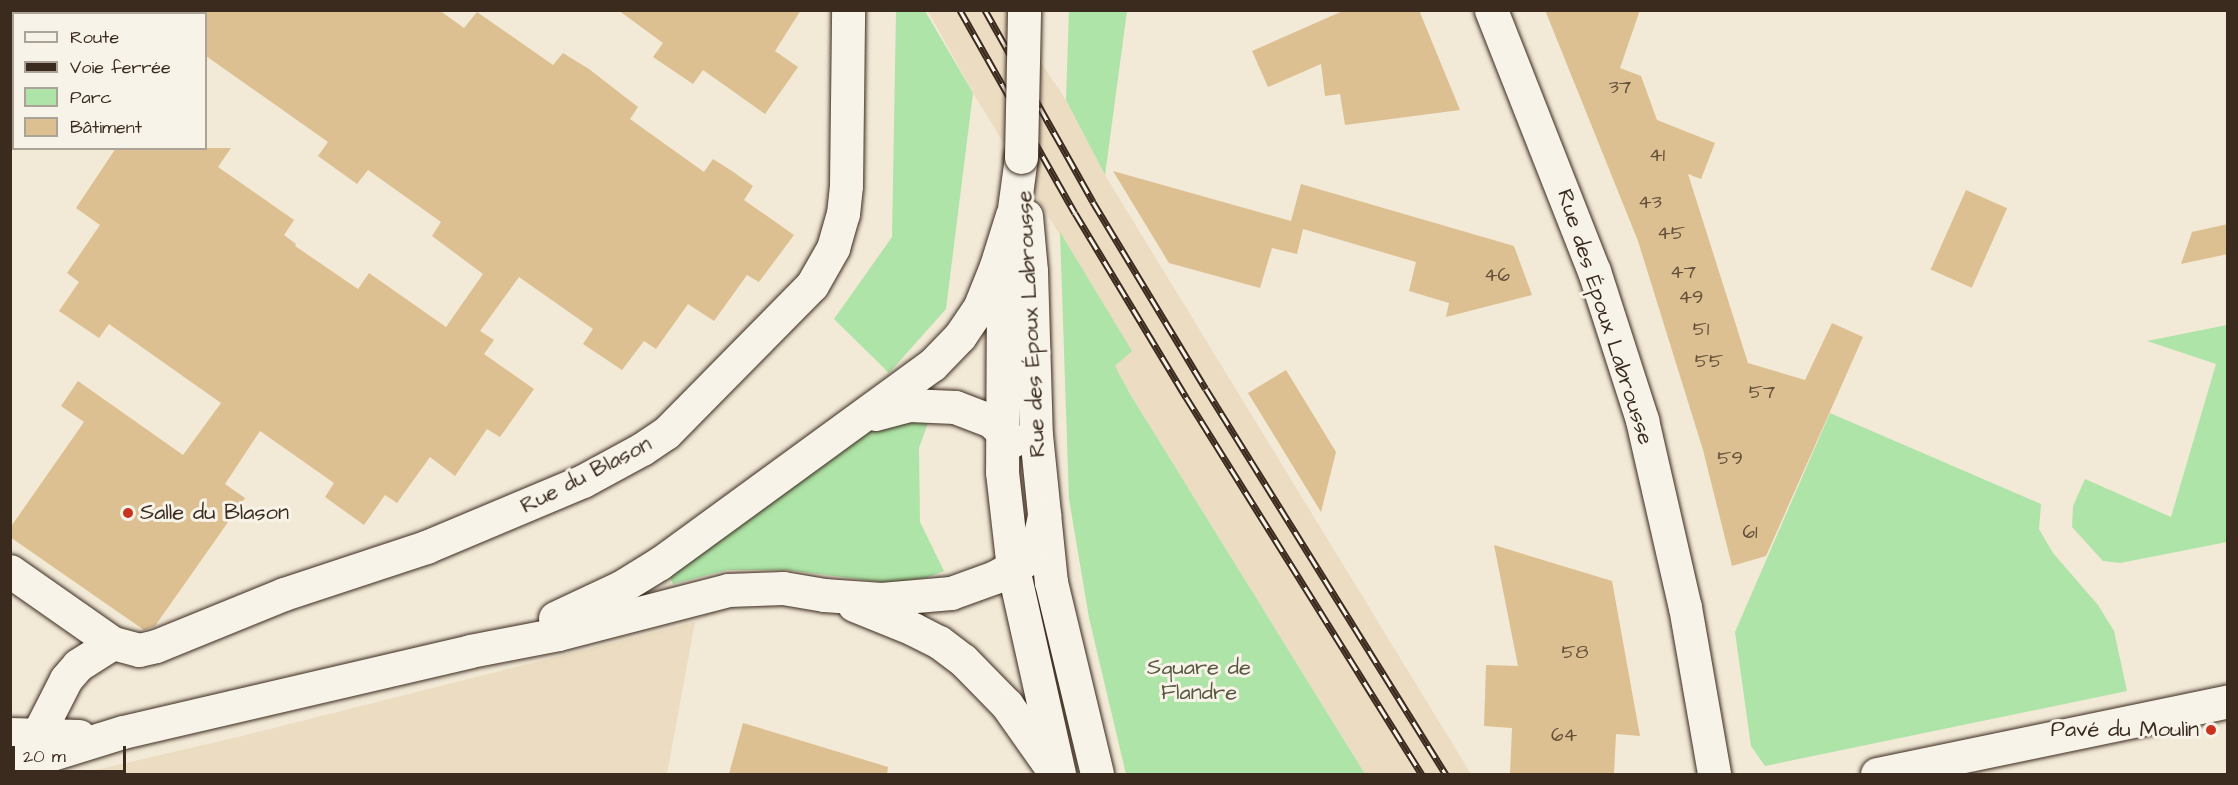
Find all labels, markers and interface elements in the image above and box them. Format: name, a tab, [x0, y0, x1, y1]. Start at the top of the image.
legend	[12, 12, 207, 150]
text: Route	[70, 25, 119, 50]
text: Voie ferrée	[70, 55, 171, 80]
house number: 37	[1609, 75, 1631, 99]
text: Parc	[70, 85, 112, 110]
text: Bâtiment	[70, 115, 142, 140]
house number: 41	[1649, 143, 1665, 167]
street label: Rue des Époux Labrousse	[1551, 186, 1659, 448]
street label: Rue des Époux Labrousse	[1011, 190, 1051, 458]
house number: 43	[1638, 190, 1662, 214]
house number: 45	[1657, 221, 1685, 245]
house number: 47	[1670, 260, 1696, 284]
house number: 46	[1484, 263, 1510, 287]
house number: 49	[1678, 285, 1703, 309]
house number: 51	[1693, 317, 1709, 341]
house number: 55	[1695, 349, 1723, 373]
house number: 57	[1749, 380, 1775, 404]
street label: Rue du Blason	[516, 431, 656, 519]
house number: 59	[1717, 446, 1743, 470]
place label: Salle du Blason	[140, 500, 289, 526]
marker: Salle du Blason	[121, 506, 135, 520]
house number: 61	[1742, 520, 1758, 544]
house number: 58	[1561, 640, 1589, 664]
park label: Square de Flandre	[1147, 654, 1251, 706]
place label: Pavé du Moulin	[2051, 717, 2199, 743]
house number: 64	[1551, 723, 1577, 747]
marker: Pavé du Moulin	[2204, 723, 2218, 737]
scale bar	[15, 734, 129, 772]
text: 20 m	[23, 744, 66, 769]

